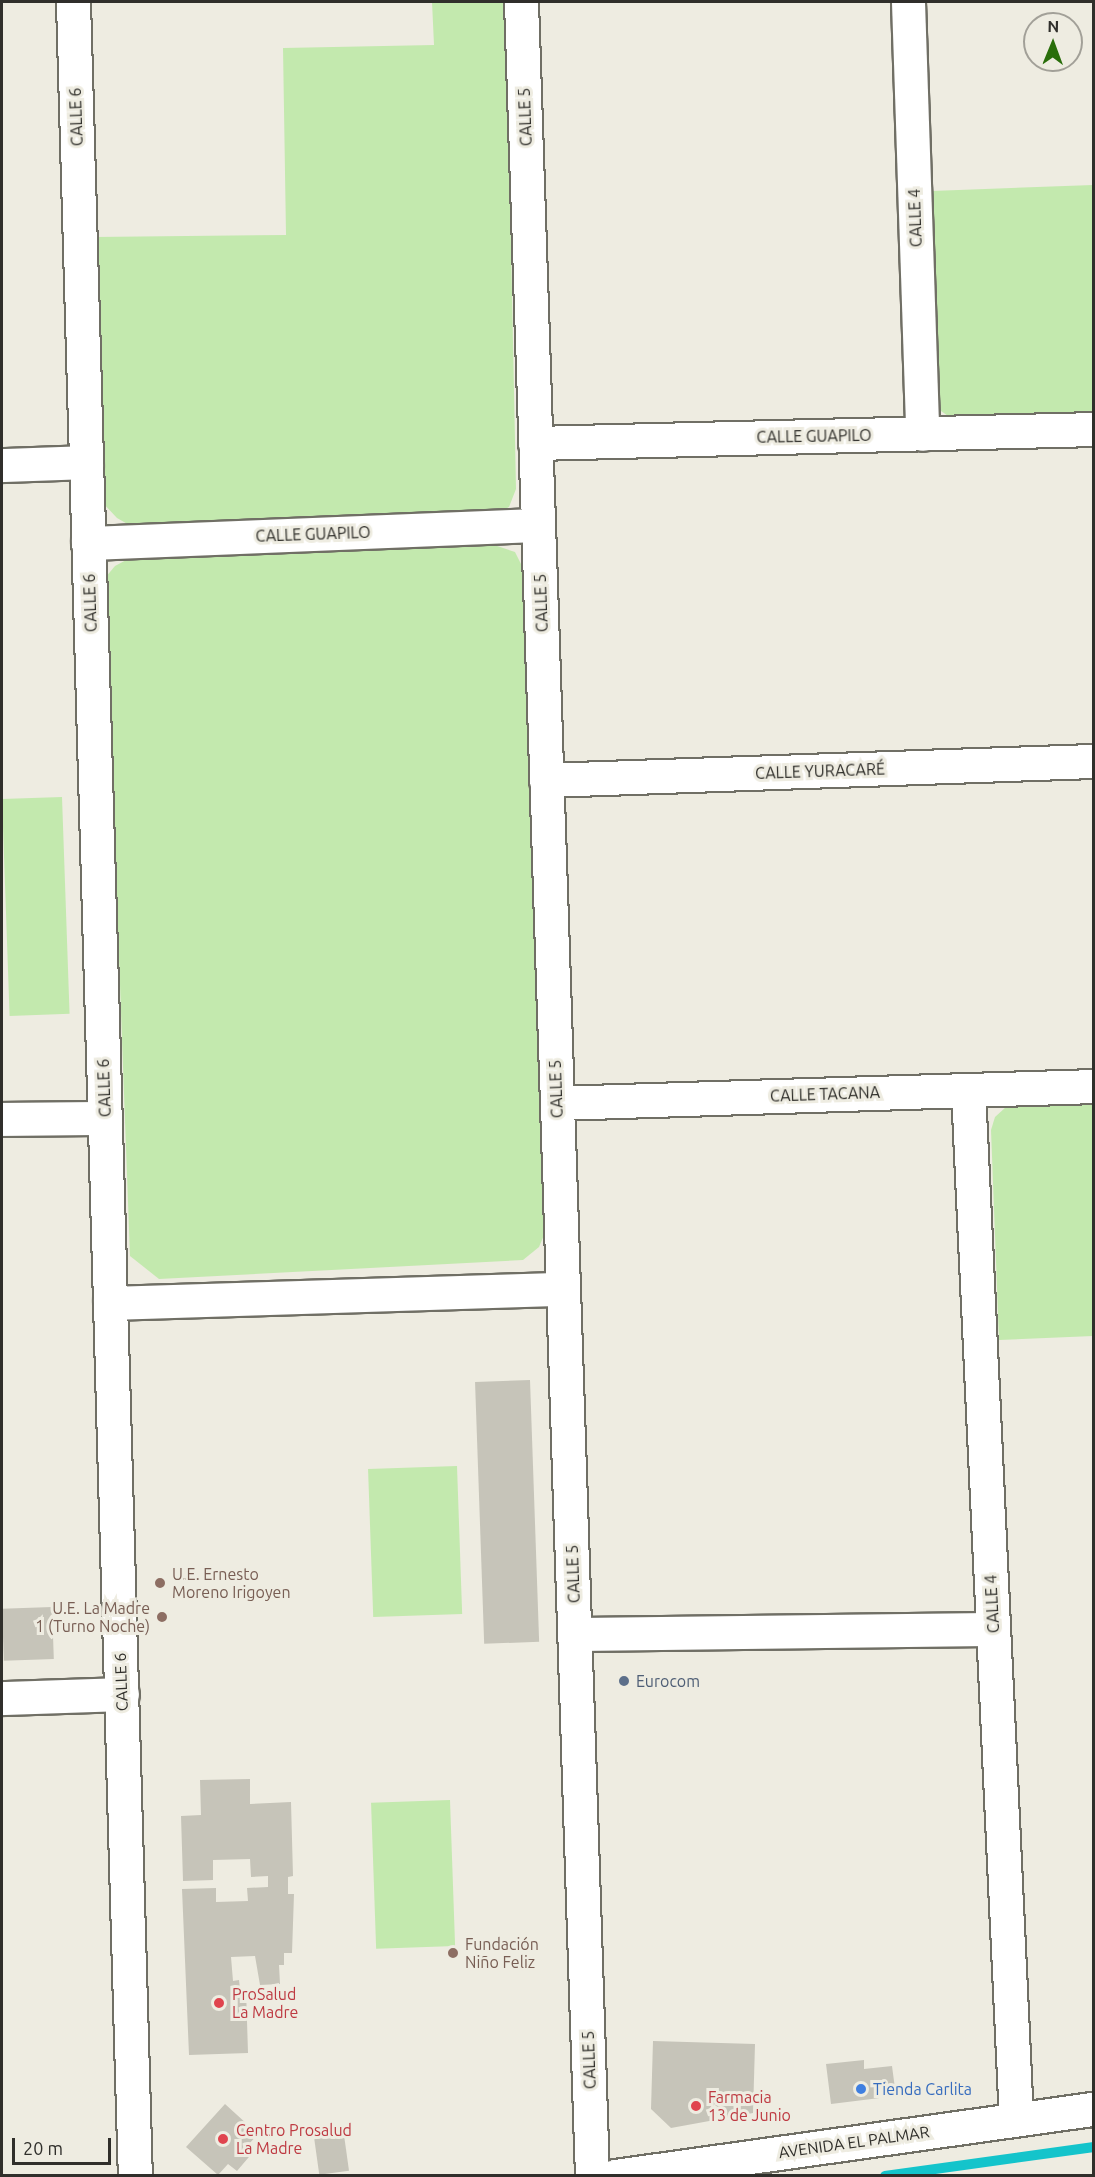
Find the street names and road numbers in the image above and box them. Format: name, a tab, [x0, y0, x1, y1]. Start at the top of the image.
street label: CALLE 6	[65, 87, 87, 147]
street label: CALLE 5	[514, 87, 536, 147]
street label: CALLE 4	[904, 188, 926, 248]
street label: CALLE GUAPILO	[756, 425, 872, 447]
street label: CALLE GUAPILO	[255, 522, 371, 546]
street label: CALLE 6	[79, 573, 101, 633]
street label: CALLE 5	[530, 573, 552, 633]
street label: CALLE YURACARÉ	[755, 759, 885, 783]
street label: CALLE 6	[93, 1058, 115, 1118]
street label: CALLE 5	[545, 1059, 567, 1119]
street label: CALLE TACANA	[770, 1082, 880, 1106]
street label: CALLE 5	[562, 1544, 584, 1604]
street label: CALLE 4	[981, 1574, 1003, 1634]
street label: CALLE 6	[110, 1652, 132, 1712]
street label: CALLE 5	[578, 2030, 600, 2090]
street label: AVENIDA EL PALMAR	[777, 2122, 931, 2162]

